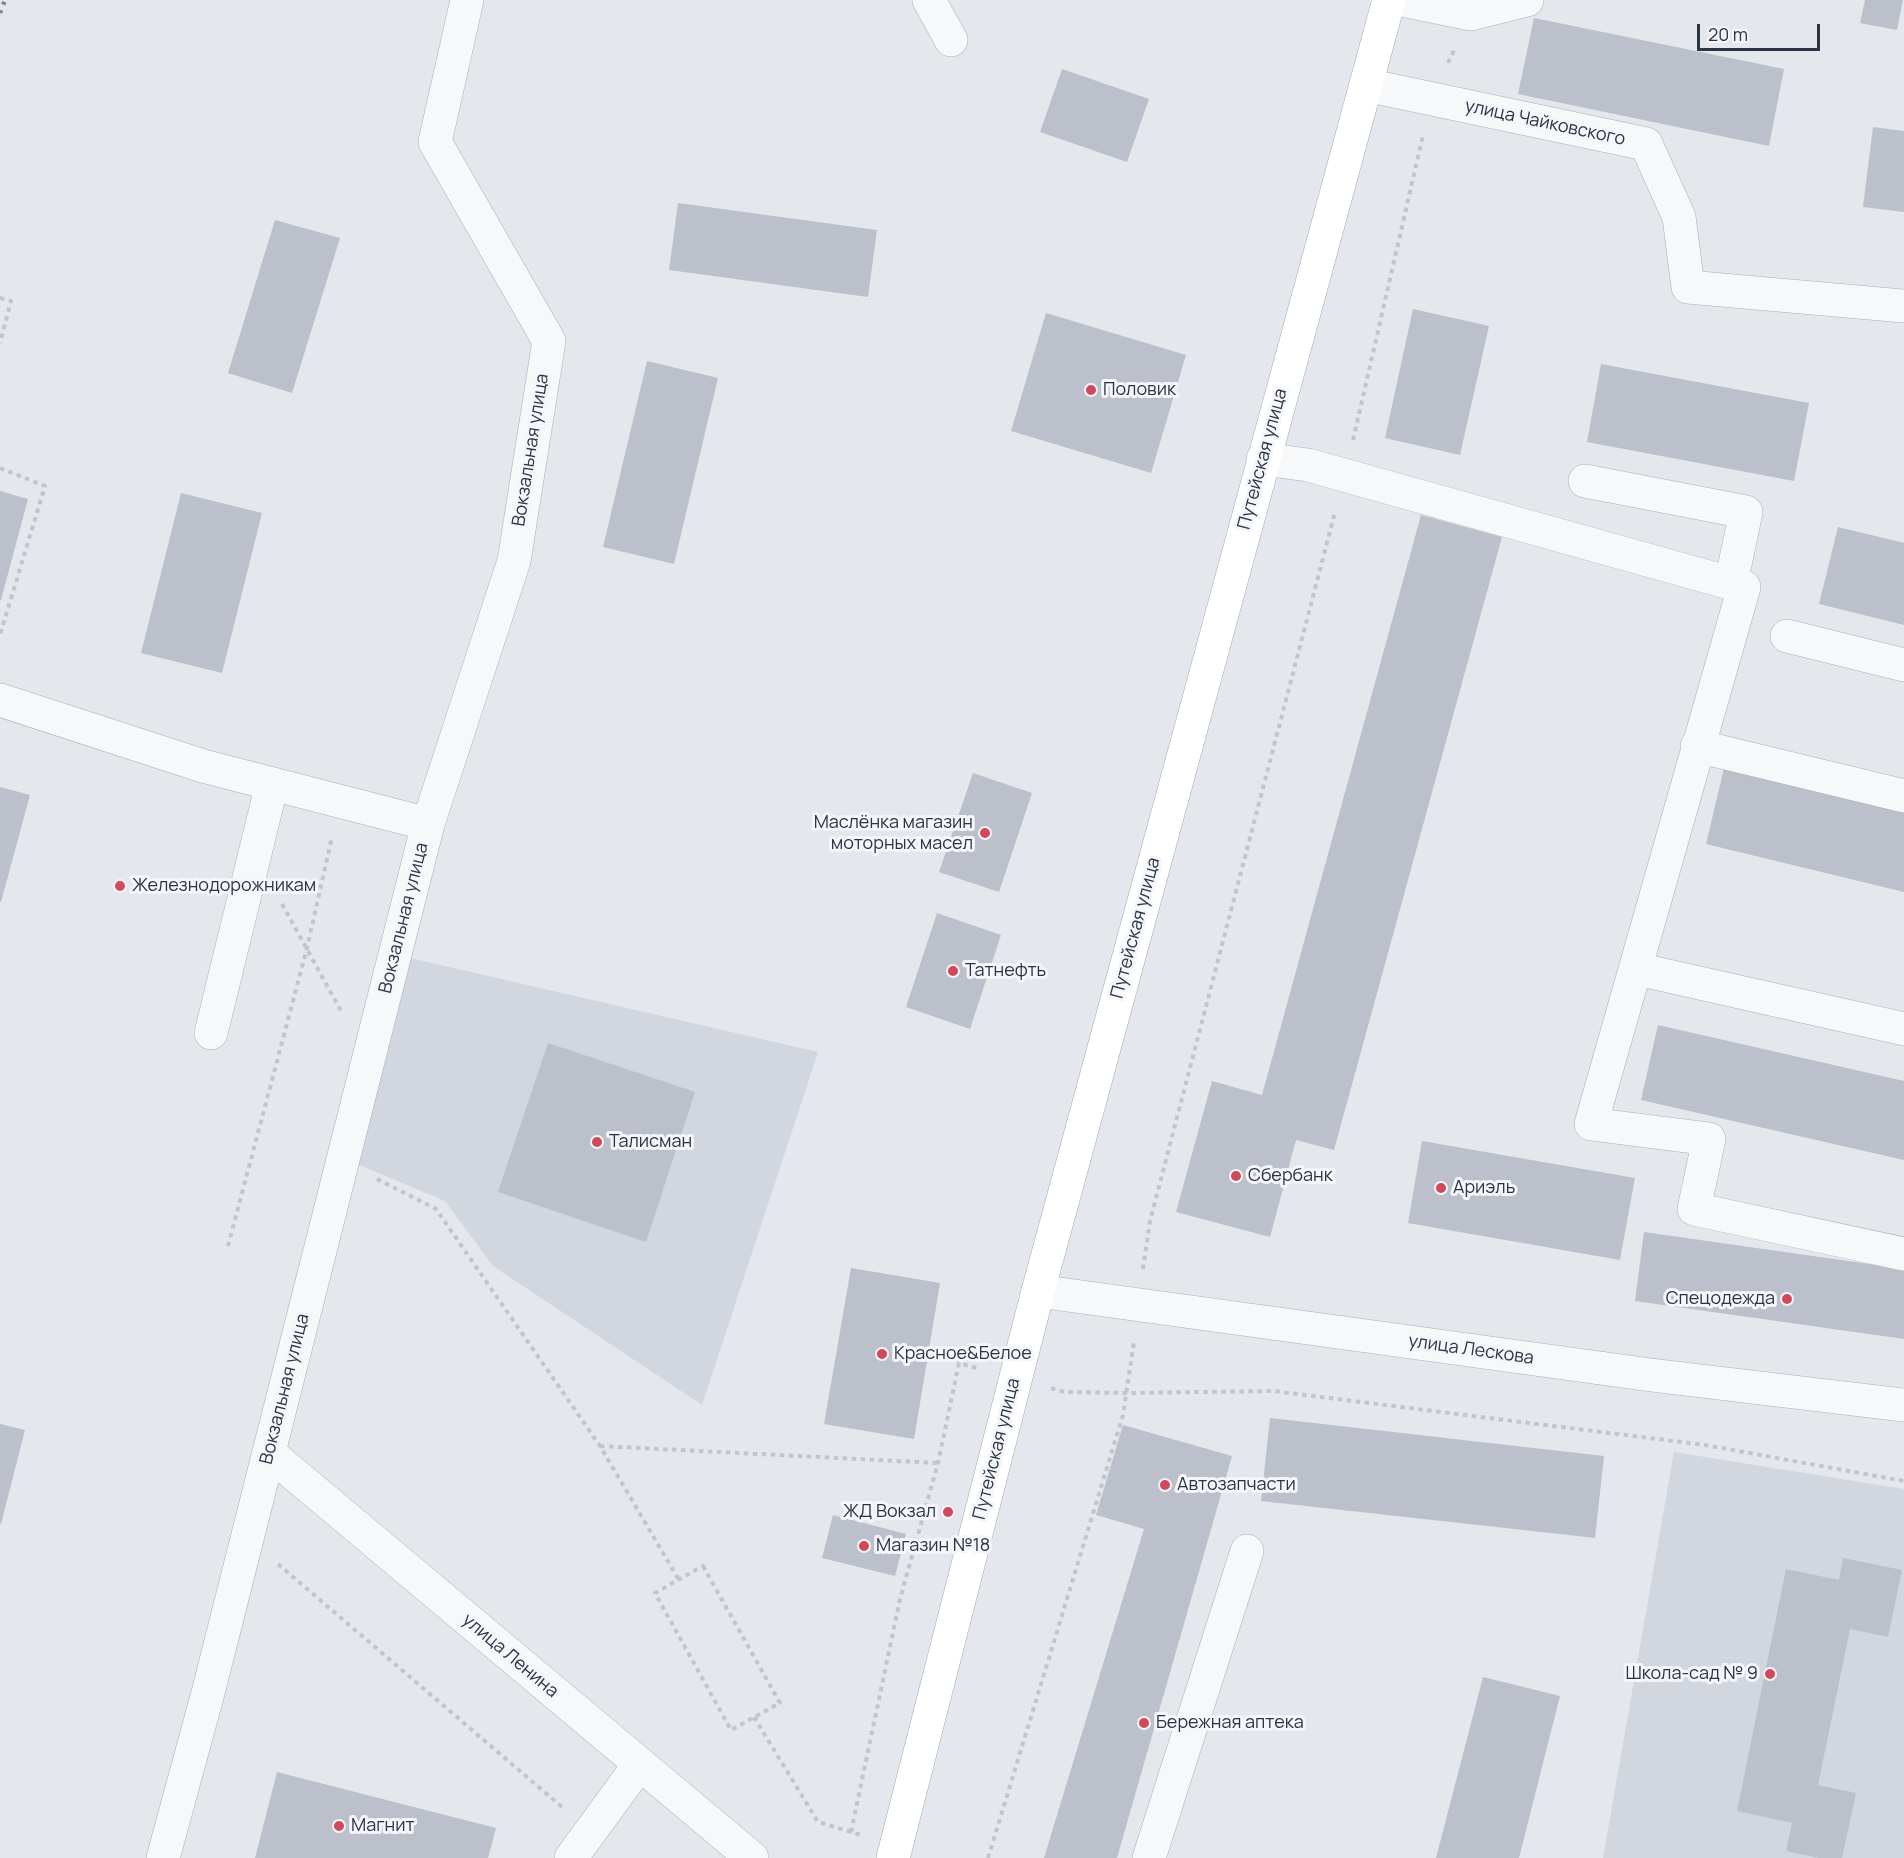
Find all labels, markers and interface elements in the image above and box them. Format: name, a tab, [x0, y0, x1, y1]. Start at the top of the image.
scale bar	[1700, 12, 1823, 50]
text: 20 m	[1708, 22, 1748, 46]
street label: улица Чайковского	[1463, 95, 1627, 151]
street label: Вокзальная улица	[508, 372, 554, 528]
place label: Половик	[1103, 379, 1176, 401]
marker: Половик	[1084, 383, 1098, 397]
street label: Путейская улица	[1234, 386, 1292, 532]
place label: Маслёнка магазин моторных масел	[814, 812, 973, 854]
marker: Маслёнка магазин моторных масел	[978, 826, 992, 840]
street label: Вокзальная улица	[375, 840, 433, 996]
street label: Путейская улица	[1107, 855, 1165, 1001]
place label: Железнодорожникам	[132, 875, 316, 897]
marker: Железнодорожникам	[113, 879, 127, 893]
place label: Татнефть	[965, 960, 1046, 982]
marker: Татнефть	[946, 964, 960, 978]
place label: Талисман	[609, 1131, 692, 1153]
marker: Талисман	[590, 1135, 604, 1149]
place label: Сбербанк	[1248, 1165, 1333, 1187]
marker: Сбербанк	[1229, 1169, 1243, 1183]
place label: Ариэль	[1453, 1177, 1515, 1199]
marker: Ариэль	[1434, 1181, 1448, 1195]
place label: Спецодежда	[1666, 1288, 1775, 1310]
marker: Спецодежда	[1780, 1292, 1794, 1306]
street label: Вокзальная улица	[256, 1311, 314, 1467]
street label: улица Лескова	[1407, 1330, 1535, 1370]
place label: Красное&Белое	[894, 1343, 1032, 1365]
marker: Красное&Белое	[875, 1347, 889, 1361]
street label: Путейская улица	[969, 1376, 1025, 1522]
place label: Автозапчасти	[1177, 1474, 1296, 1496]
marker: Автозапчасти	[1158, 1478, 1172, 1492]
place label: ЖД Вокзал	[843, 1501, 936, 1523]
marker: ЖД Вокзал	[941, 1505, 955, 1519]
place label: Магазин №18	[876, 1535, 990, 1557]
marker: Магазин №18	[857, 1539, 871, 1553]
street label: улица Ленина	[457, 1609, 563, 1703]
place label: Школа-сад № 9	[1625, 1663, 1758, 1685]
marker: Школа-сад № 9	[1763, 1667, 1777, 1681]
place label: Бережная аптека	[1156, 1712, 1304, 1734]
marker: Бережная аптека	[1137, 1716, 1151, 1730]
place label: Магнит	[351, 1815, 414, 1837]
marker: Магнит	[332, 1819, 346, 1833]

